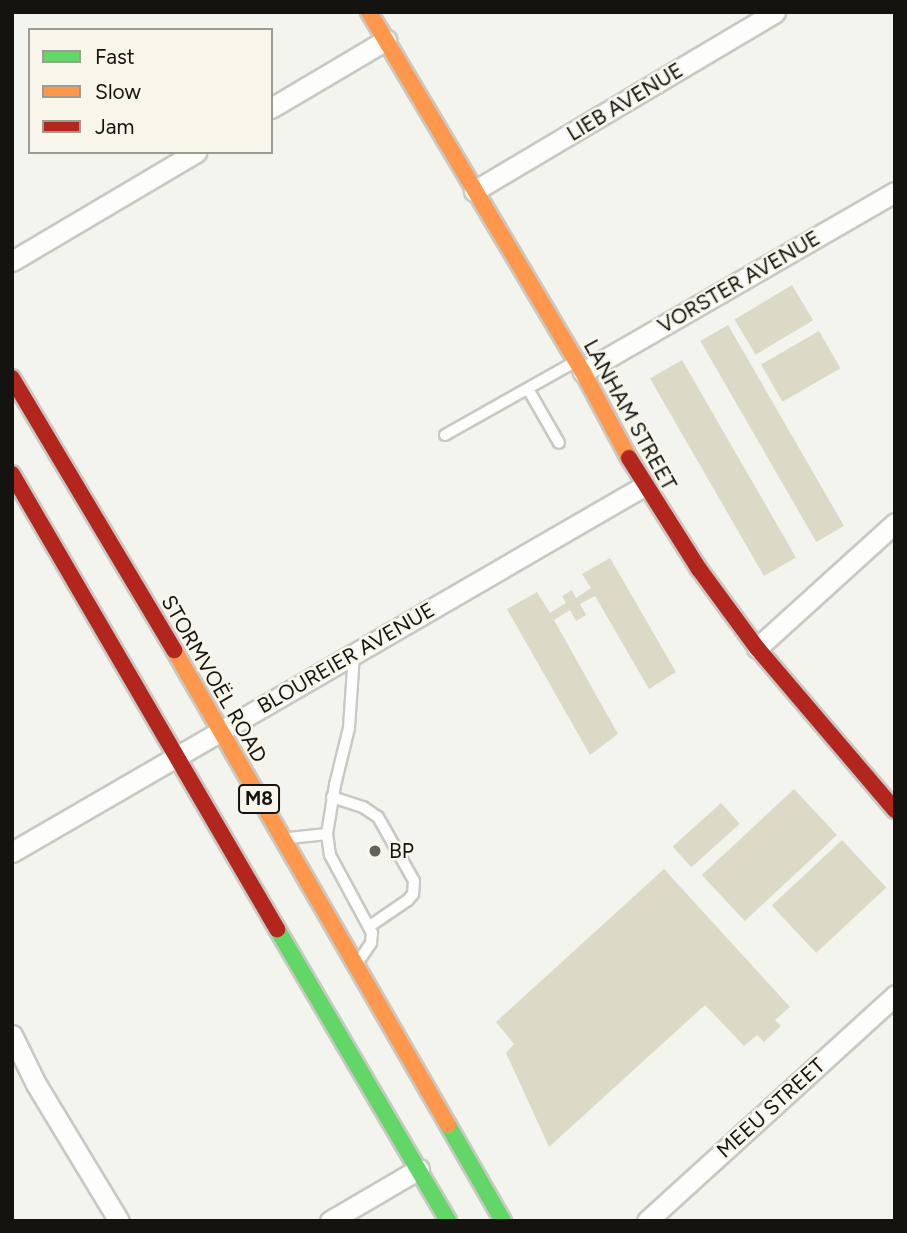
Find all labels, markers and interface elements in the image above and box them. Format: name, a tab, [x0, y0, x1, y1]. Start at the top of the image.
legend	[28, 28, 273, 154]
text: Fast	[95, 44, 135, 69]
street label: LIEB AVENUE	[562, 57, 688, 147]
text: Slow	[95, 79, 141, 104]
text: Jam	[95, 114, 134, 139]
street label: VORSTER AVENUE	[653, 225, 825, 339]
street label: LANHAM STREET	[578, 335, 682, 495]
street label: STORMVOËL ROAD	[156, 591, 272, 767]
street label: BLOUREIER AVENUE	[253, 597, 439, 719]
road number: M8	[238, 784, 280, 814]
place label: BP	[389, 838, 414, 864]
marker: BP	[367, 843, 383, 859]
street label: MEEU STREET	[712, 1053, 830, 1163]

